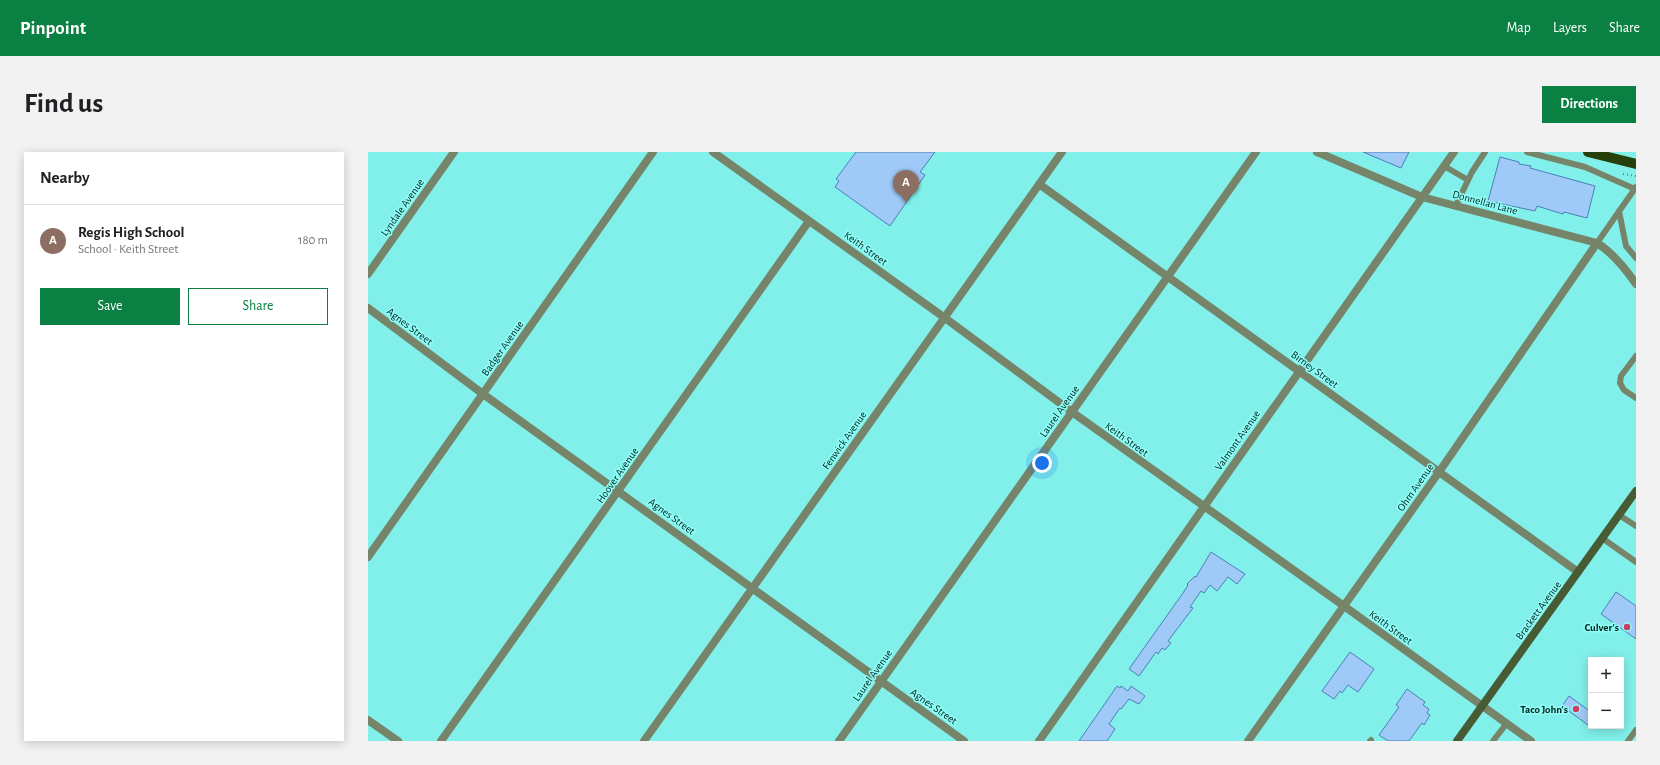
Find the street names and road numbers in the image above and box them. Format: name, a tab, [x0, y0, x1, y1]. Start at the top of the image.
street label: Lyndale Avenue	[379, 177, 426, 238]
street label: Donnellan Lane	[1451, 189, 1519, 216]
street label: Keith Street	[842, 229, 890, 268]
street label: Agnes Street	[385, 306, 435, 347]
street label: Badger Avenue	[479, 319, 525, 378]
street label: Birney Street	[1289, 349, 1341, 390]
street label: Laurel Avenue	[1038, 383, 1081, 439]
street label: Valmont Avenue	[1213, 408, 1262, 472]
street label: Fenwick Avenue	[820, 409, 868, 471]
street label: Keith Street	[1103, 420, 1151, 459]
street label: Hoover Avenue	[594, 446, 641, 505]
street label: Ohm Avenue	[1395, 461, 1436, 513]
street label: Agnes Street	[647, 496, 697, 537]
street label: Brackett Avenue	[1514, 579, 1563, 642]
street label: Keith Street	[1367, 608, 1415, 647]
street label: Laurel Avenue	[851, 647, 894, 703]
street label: Agnes Street	[908, 686, 959, 727]

